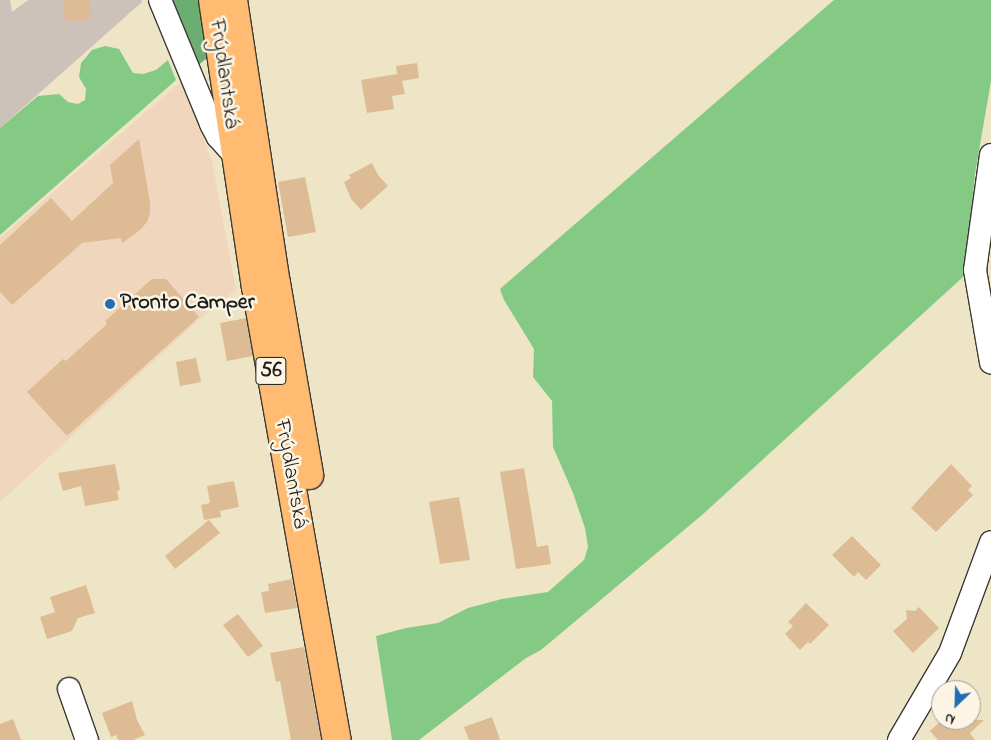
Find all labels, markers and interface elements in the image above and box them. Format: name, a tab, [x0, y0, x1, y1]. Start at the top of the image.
street label: Frýdlantská	[202, 18, 244, 130]
place label: Pronto Camper	[120, 291, 255, 317]
marker: Pronto Camper	[104, 298, 116, 310]
road number: 56	[255, 352, 287, 390]
street label: Frýdlantská	[267, 417, 313, 531]
north arrow	[931, 680, 981, 730]
text: N	[942, 707, 959, 730]

